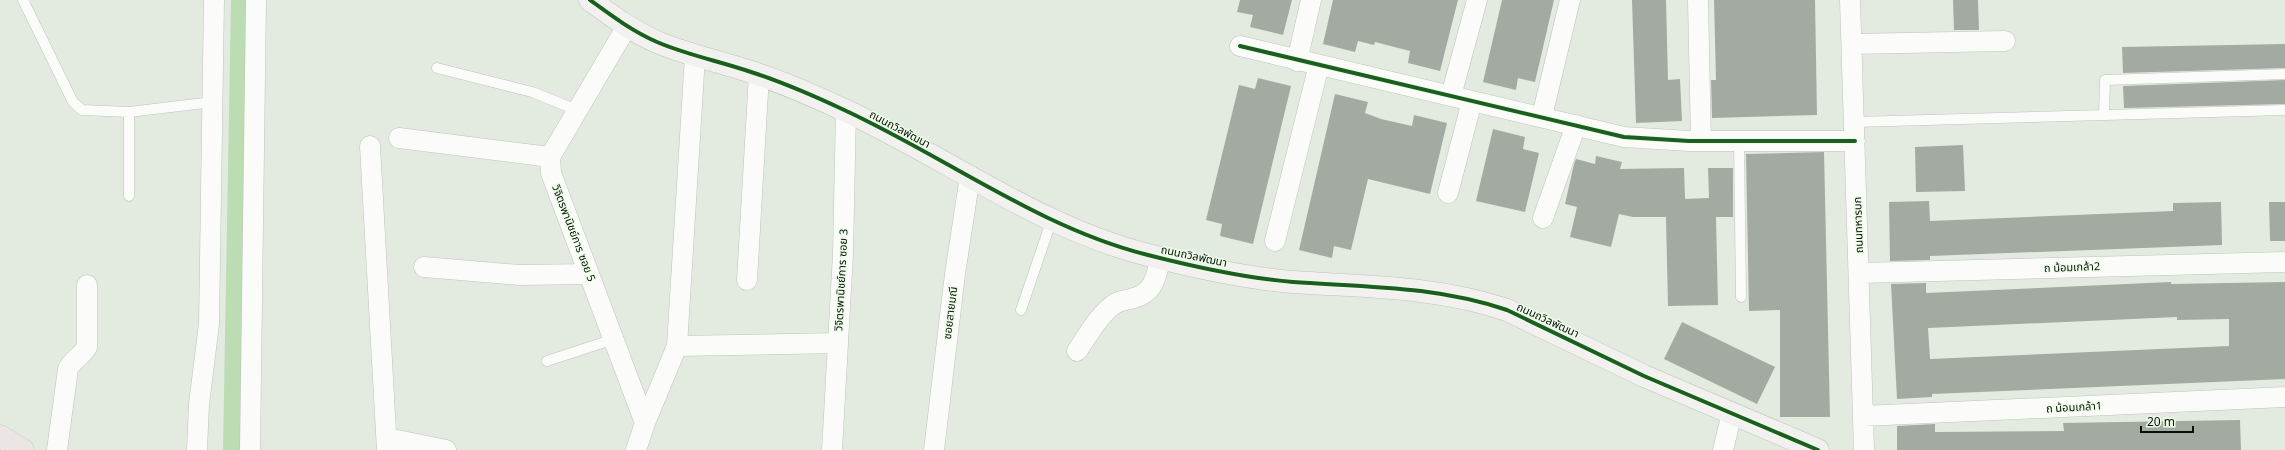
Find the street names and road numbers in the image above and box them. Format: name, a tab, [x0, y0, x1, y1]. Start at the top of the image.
street label: ถนนถวิลพัฒนา	[867, 106, 933, 151]
street label: วิจิตรพานิชย์การ ซอย 5	[549, 182, 600, 283]
street label: ถนนทหารบก	[1849, 197, 1866, 253]
street label: วิจิตรพานิชย์การ ซอย 3	[830, 228, 851, 332]
street label: ถนนถวิลพัฒนา	[1160, 241, 1229, 270]
street label: ถ น้อมเกล้า2	[2044, 258, 2100, 275]
street label: ซอยสายมณี	[939, 286, 960, 340]
street label: ถนนถวิลพัฒนา	[1515, 299, 1582, 341]
street label: ถ น้อมเกล้า1	[2046, 398, 2102, 415]

